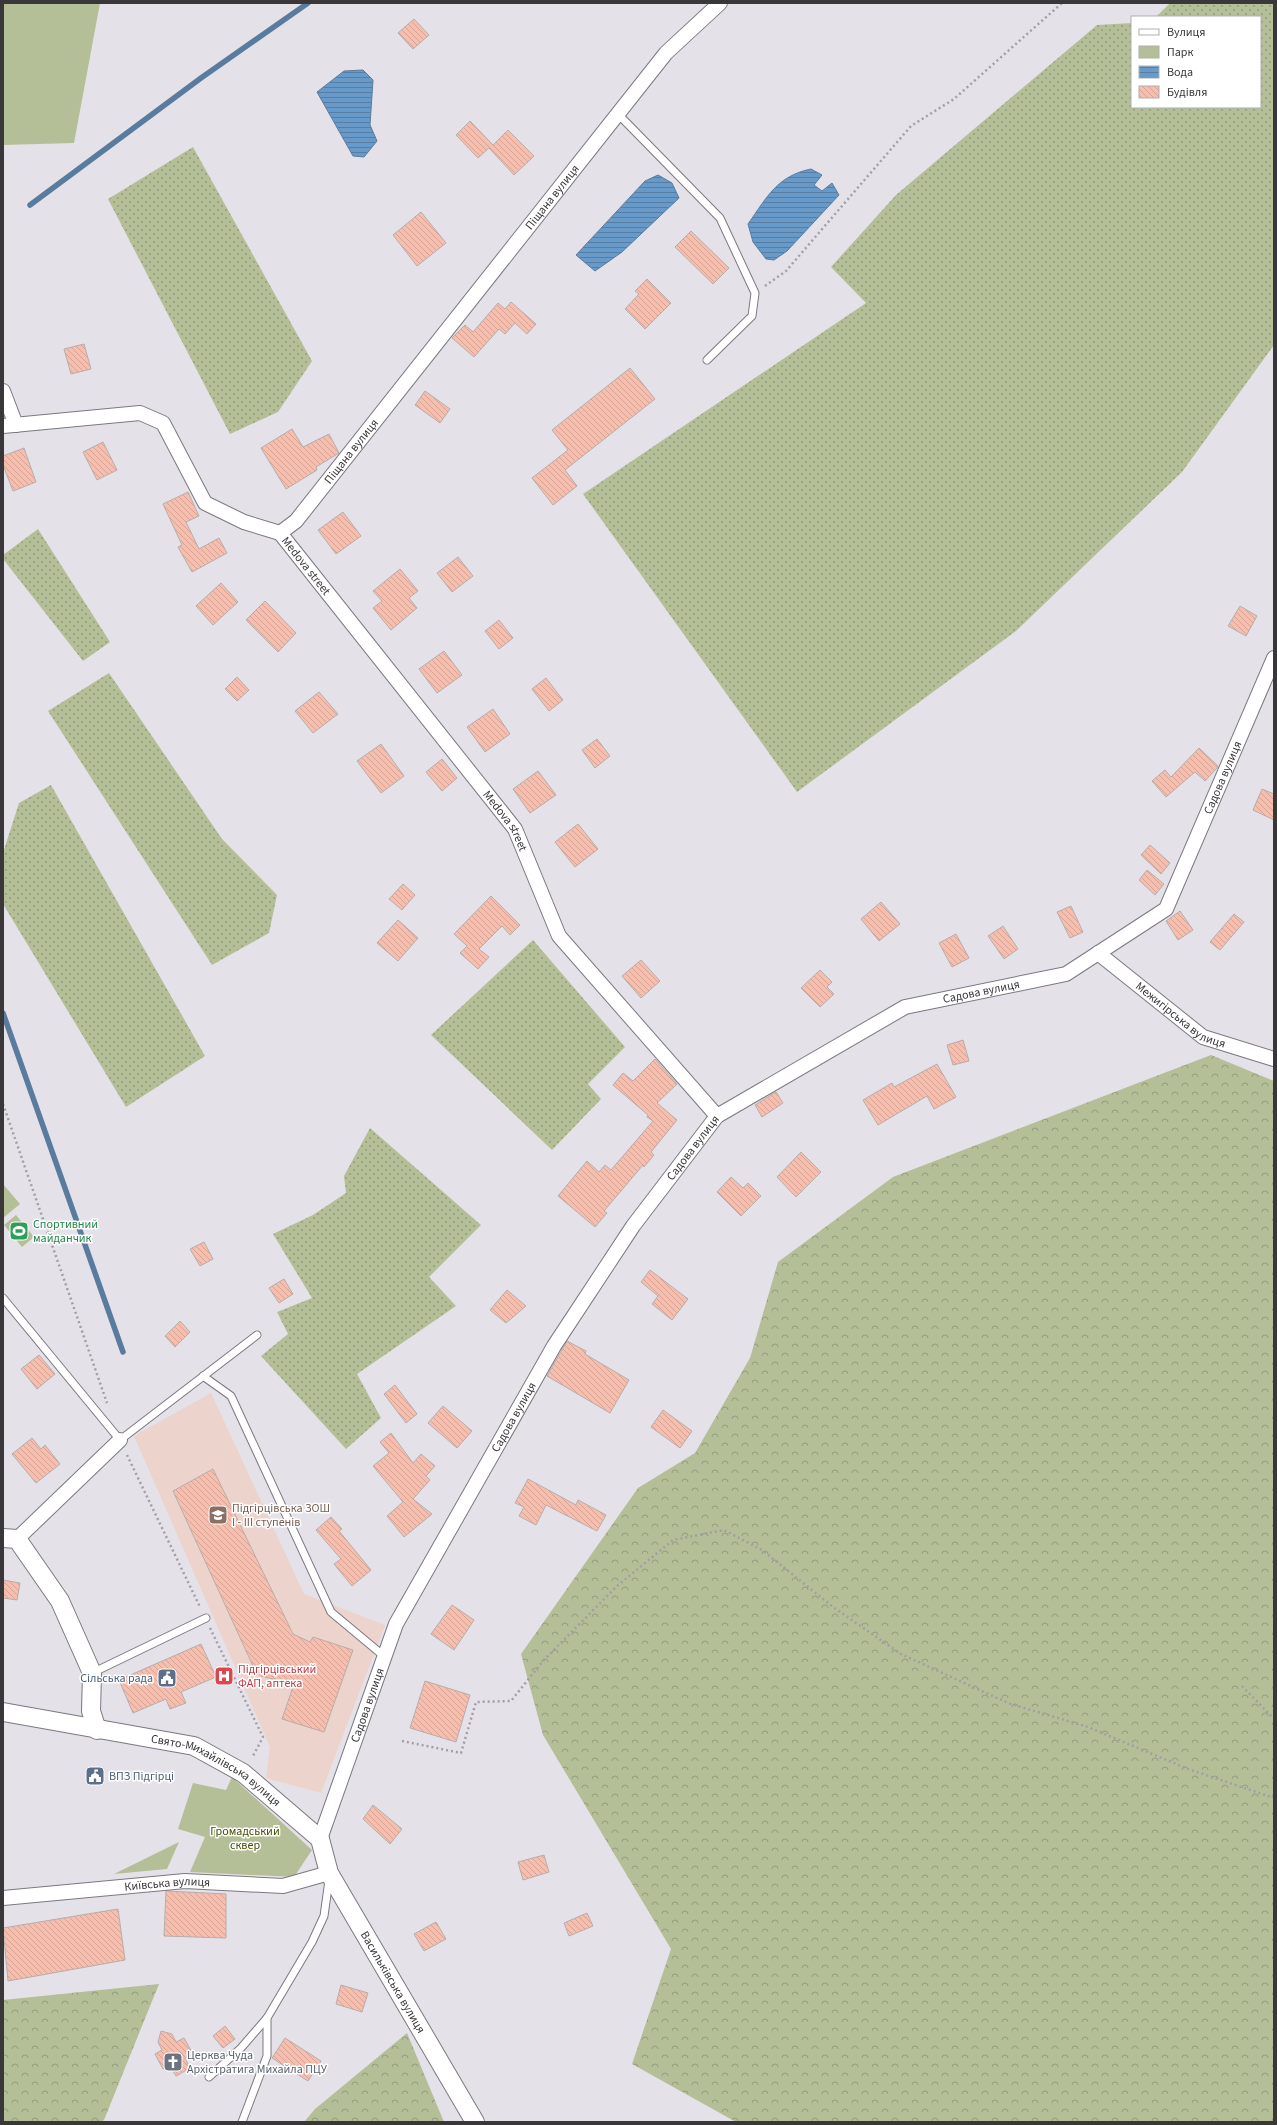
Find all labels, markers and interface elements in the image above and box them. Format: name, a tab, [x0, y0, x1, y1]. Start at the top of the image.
legend	[1131, 16, 1261, 108]
text: Вулиця	[1167, 24, 1205, 41]
text: Парк	[1167, 44, 1193, 61]
text: Вода	[1167, 64, 1193, 81]
text: Будівля	[1167, 84, 1207, 101]
street label: Піщана вулиця	[521, 161, 584, 234]
street label: Піщана вулиця	[320, 415, 383, 488]
street label: Medova street	[277, 533, 334, 599]
street label: Садова вулиця	[1200, 738, 1246, 817]
street label: Medova street	[479, 787, 531, 854]
street label: Садова вулиця	[941, 976, 1021, 1008]
street label: Межигірська вулиця	[1132, 978, 1228, 1053]
street label: Садова вулиця	[663, 1112, 724, 1184]
place label: Спортивний майданчик	[33, 1216, 98, 1247]
sports icon: Спортивний майданчик	[8, 1220, 30, 1242]
street label: Садова вулиця	[487, 1379, 541, 1455]
place label: Підгірцівська ЗОШ І - ІІІ ступенів	[232, 1500, 330, 1531]
school or university icon: Підгірцівська ЗОШ І - ІІІ ступенів	[207, 1504, 229, 1526]
place label: Підгірцівський ФАП, аптека	[238, 1661, 316, 1692]
hospital icon: Підгірцівський ФАП, аптека	[213, 1665, 235, 1687]
street label: Садова вулиця	[347, 1666, 389, 1745]
public building icon: Сільська рада	[156, 1667, 178, 1689]
place label: Сільська рада	[80, 1670, 153, 1687]
street label: Свято-Михайлівська вулиця	[150, 1730, 284, 1811]
public building icon: ВПЗ Підгірці	[84, 1765, 106, 1787]
place label: ВПЗ Підгірці	[109, 1768, 174, 1785]
park label: Громадський сквер	[210, 1823, 280, 1854]
street label: Київська вулиця	[124, 1873, 211, 1896]
street label: Васильківська вулиця	[356, 1928, 429, 2037]
place label: Церква Чуда Архістратига Михайла ПЦУ	[187, 2047, 328, 2078]
church icon: Церква Чуда Архістратига Михайла ПЦУ	[162, 2051, 184, 2073]

